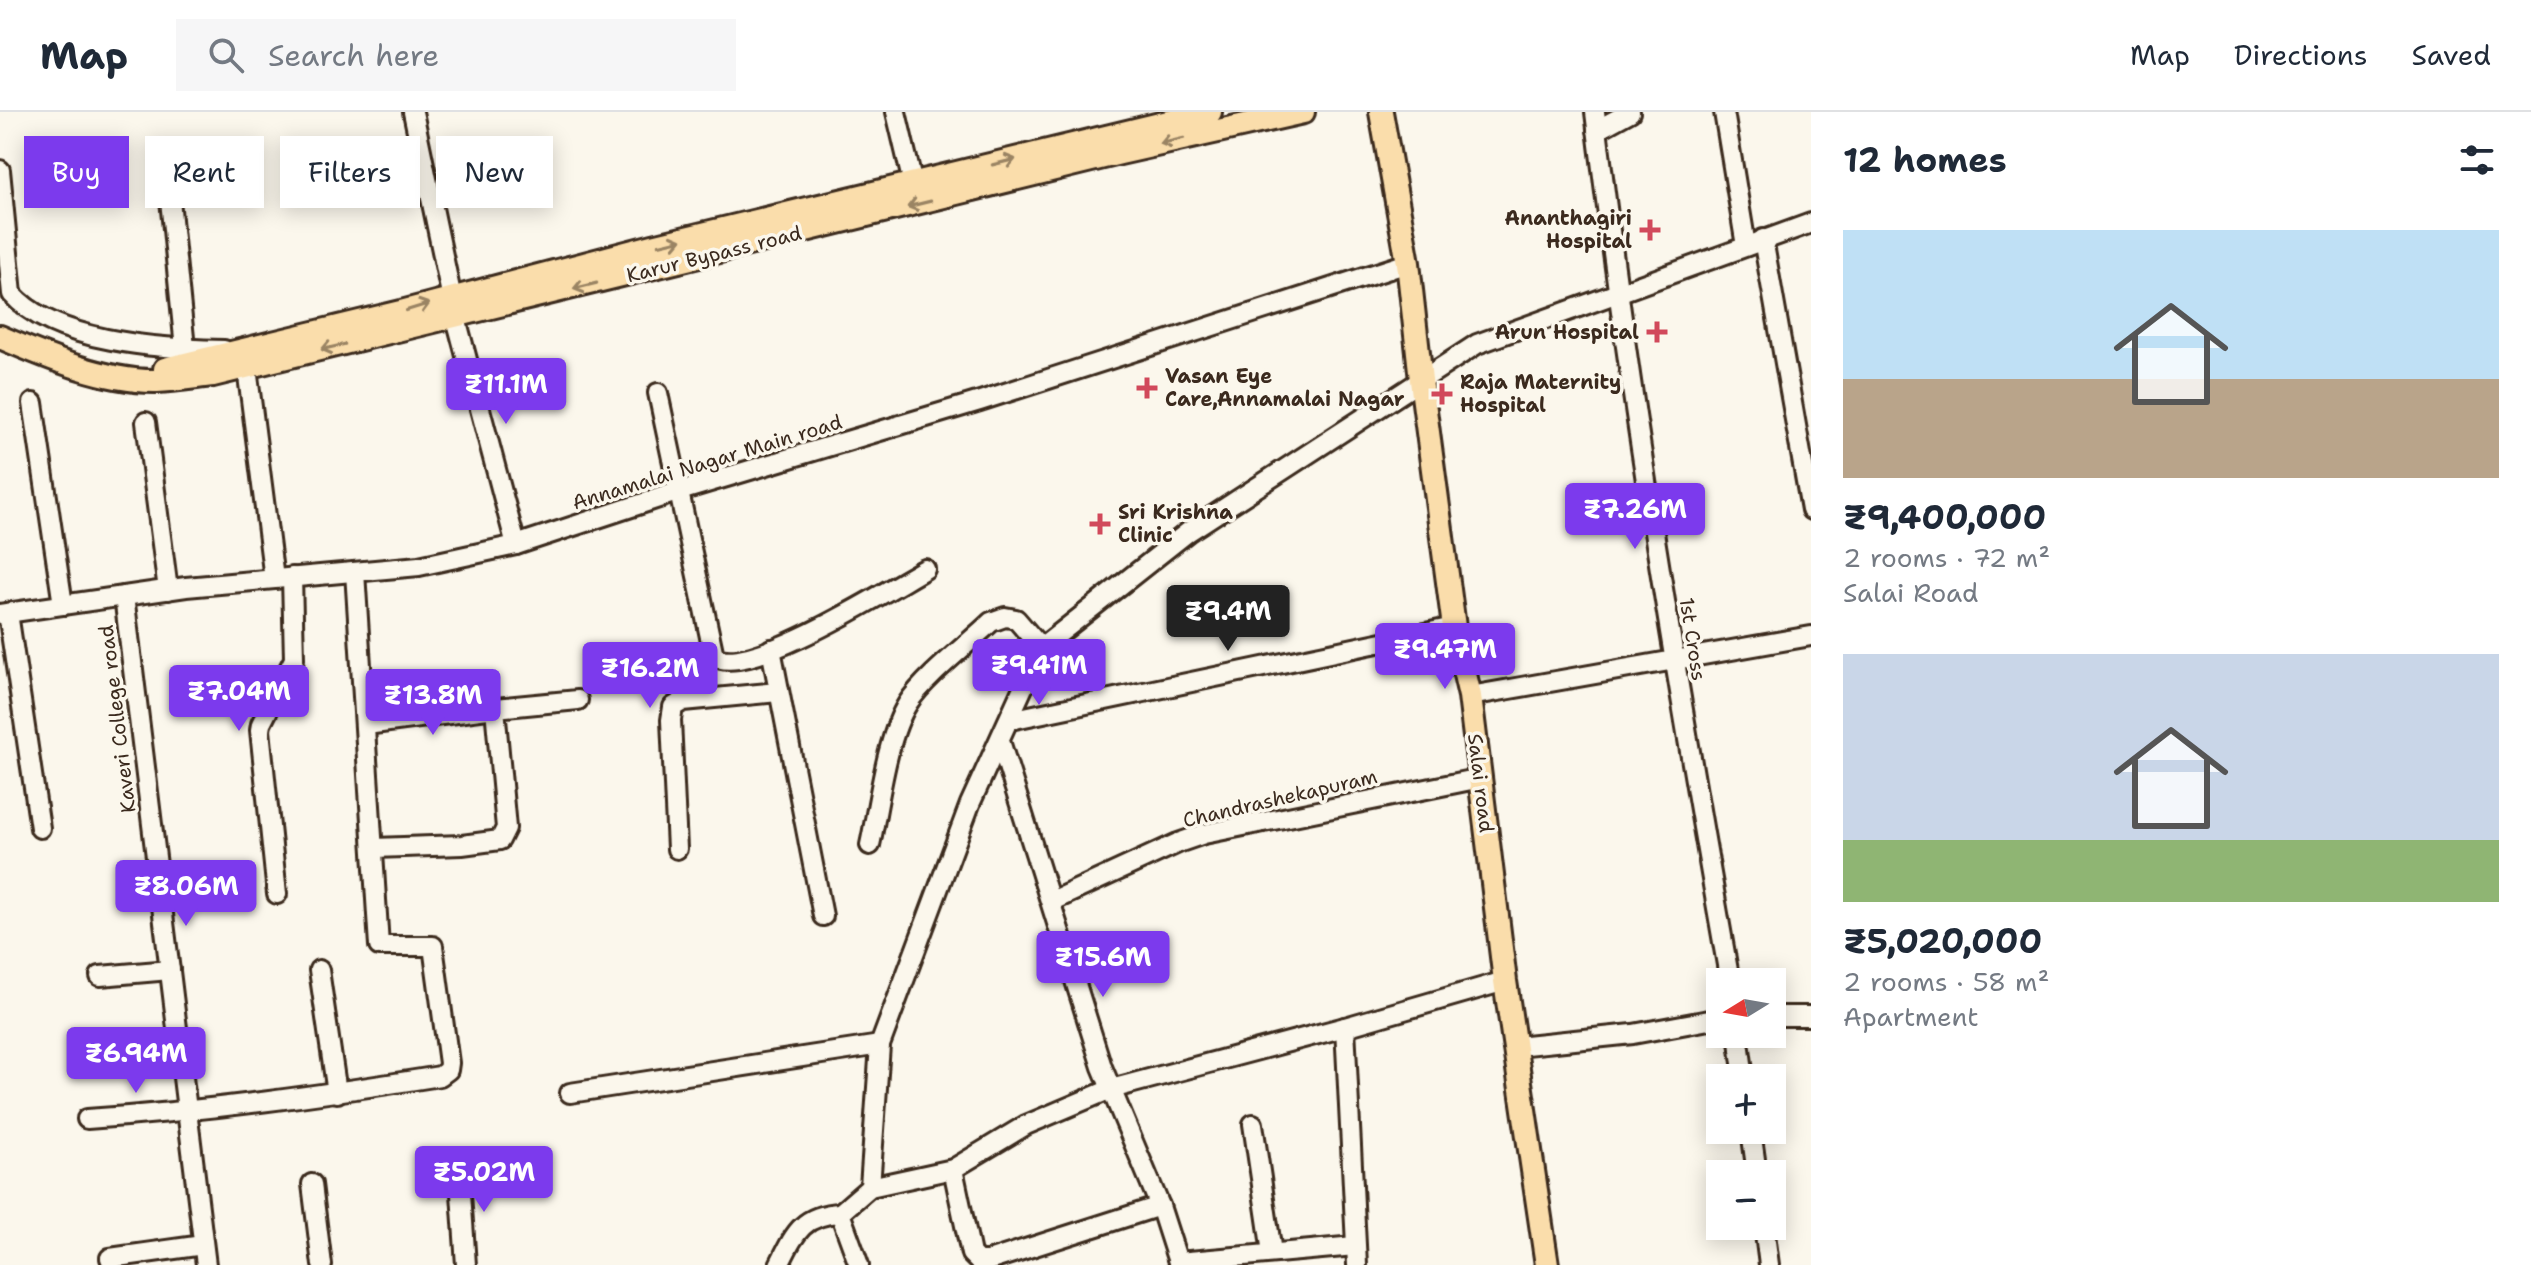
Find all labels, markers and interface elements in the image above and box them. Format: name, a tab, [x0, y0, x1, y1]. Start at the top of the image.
search box	[176, 19, 736, 91]
text: Map	[40, 30, 128, 81]
icon: search	[204, 33, 248, 77]
text: Search here	[268, 35, 439, 76]
text: Map	[2130, 36, 2190, 74]
text: Directions	[2234, 36, 2368, 74]
text: Saved	[2412, 36, 2491, 74]
one-way arrow	[1159, 134, 1185, 149]
chip: Buy	[24, 136, 129, 208]
chip: Rent	[145, 136, 264, 208]
chip: Filters	[280, 136, 420, 208]
chip: New	[436, 136, 553, 208]
text: 12 homes	[1843, 137, 2007, 183]
icon: filters	[2455, 138, 2499, 182]
one-way arrow	[991, 154, 1017, 169]
one-way arrow	[907, 197, 933, 212]
place label: Ananthagiri Hospital	[1505, 205, 1632, 254]
marker: Ananthagiri Hospital	[1639, 219, 1661, 241]
street label: Karur Bypass road	[624, 220, 805, 288]
one-way arrow	[656, 234, 682, 249]
one-way arrow	[573, 279, 599, 294]
icon: home	[2099, 282, 2243, 426]
one-way arrow	[404, 299, 430, 314]
place label: Arun Hospital	[1495, 319, 1639, 345]
marker: Arun Hospital	[1646, 321, 1668, 343]
one-way arrow	[320, 340, 346, 355]
pin: ₹11.1M	[441, 358, 571, 426]
place label: Vasan Eye Care,Annamalai Nagar	[1165, 363, 1405, 412]
text: ₹11.1M	[464, 366, 548, 401]
place label: Raja Maternity Hospital	[1460, 369, 1621, 418]
marker: Vasan Eye Care,Annamalai Nagar	[1136, 377, 1158, 399]
marker: Raja Maternity Hospital	[1431, 383, 1453, 405]
street label: Annamalai Nagar Main road	[569, 408, 845, 515]
pin: ₹7.26M	[1570, 483, 1700, 551]
text: ₹7.26M	[1583, 491, 1687, 526]
text: ₹9,400,000	[1843, 494, 2046, 540]
place label: Sri Krishna Clinic	[1118, 499, 1233, 548]
marker: Sri Krishna Clinic	[1089, 513, 1111, 535]
text: 2 rooms · 72 m²	[1843, 540, 2050, 575]
text: Salai Road	[1843, 575, 1979, 610]
pin: ₹9.4M	[1172, 585, 1284, 653]
text: ₹9.4M	[1185, 593, 1271, 628]
street label: 1st Cross	[1674, 596, 1712, 682]
street label: Kaveri College road	[93, 623, 141, 814]
pin: ₹9.47M	[1380, 623, 1510, 691]
text: ₹9.47M	[1393, 631, 1497, 666]
pin: ₹9.41M	[974, 639, 1104, 707]
pin: ₹16.2M	[585, 642, 715, 710]
text: ₹9.41M	[991, 647, 1087, 682]
text: ₹16.2M	[601, 650, 700, 685]
pin: ₹7.04M	[174, 665, 304, 733]
pin: ₹13.8M	[368, 669, 498, 737]
text: ₹7.04M	[187, 673, 291, 708]
text: ₹13.8M	[384, 677, 482, 712]
icon: home	[2099, 706, 2243, 850]
street label: Salai road	[1462, 732, 1500, 834]
street label: Chandrashekapuram	[1180, 763, 1380, 833]
pin: ₹8.06M	[121, 860, 251, 928]
text: ₹8.06M	[133, 868, 239, 903]
text: ₹5,020,000	[1843, 918, 2042, 964]
pin: ₹15.6M	[1038, 931, 1168, 999]
text: ₹15.6M	[1055, 939, 1151, 974]
text: 2 rooms · 58 m²	[1843, 964, 2049, 999]
north arrow	[1706, 968, 1786, 1048]
map controls	[1706, 968, 1786, 1240]
text: Apartment	[1843, 999, 1979, 1034]
pin: ₹6.94M	[71, 1027, 201, 1095]
text: ₹6.94M	[85, 1035, 187, 1070]
button: +	[1706, 1064, 1786, 1144]
pin: ₹5.02M	[419, 1146, 549, 1214]
text: ₹5.02M	[433, 1154, 535, 1189]
button: −	[1706, 1160, 1786, 1240]

